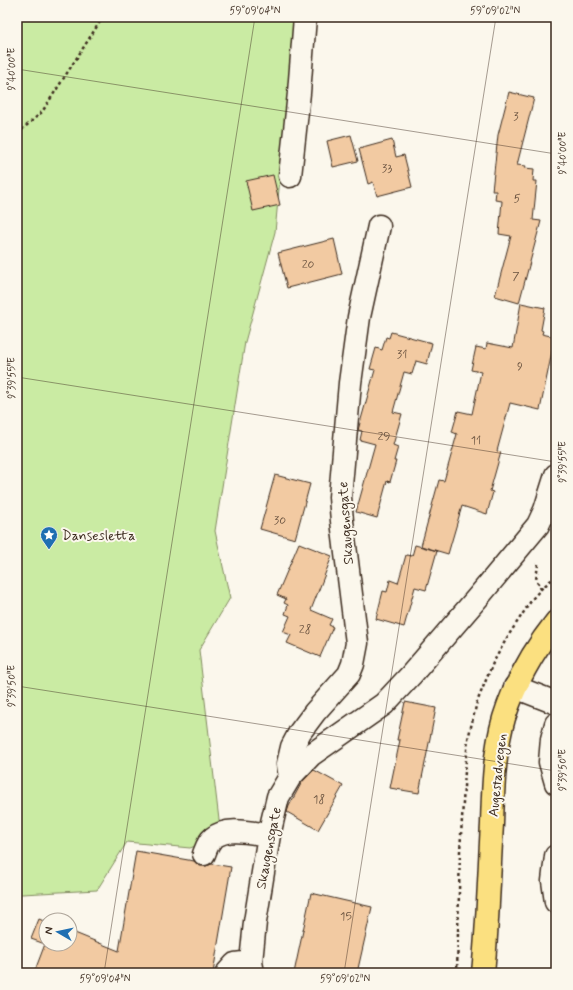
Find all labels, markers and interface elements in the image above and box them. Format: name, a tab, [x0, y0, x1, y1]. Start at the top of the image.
text: 59°09'04"N	[230, 4, 281, 18]
text: 59°09'02"N	[470, 4, 520, 18]
text: 9°40'00"E	[5, 47, 19, 90]
house number: 3	[513, 109, 519, 125]
text: 9°40'00"E	[556, 131, 570, 174]
house number: 33	[382, 161, 392, 177]
house number: 5	[513, 191, 521, 207]
house number: 20	[302, 257, 315, 273]
house number: 7	[512, 269, 520, 285]
house number: 31	[397, 347, 407, 363]
text: 9°39'55"E	[5, 357, 19, 399]
house number: 9	[517, 359, 523, 375]
house number: 29	[377, 429, 391, 445]
house number: 11	[471, 433, 481, 449]
text: 9°39'55"E	[556, 441, 570, 483]
street label: Skaugensgate	[334, 481, 359, 565]
house number: 30	[274, 513, 286, 529]
place icon: Dansesletta	[39, 525, 59, 550]
place label: Dansesletta	[62, 527, 135, 545]
house number: 28	[299, 622, 311, 638]
text: 9°39'50"E	[5, 665, 19, 707]
street label: Augestadvegen	[485, 733, 512, 818]
text: 9°39'50"E	[556, 749, 570, 791]
house number: 18	[313, 792, 325, 808]
street label: Skaugensgate	[252, 806, 287, 891]
house number: 15	[340, 909, 352, 925]
north arrow	[38, 912, 78, 952]
text: N	[42, 926, 57, 935]
text: 59°09'04"N	[80, 972, 131, 986]
text: 59°09'02"N	[320, 972, 370, 986]

